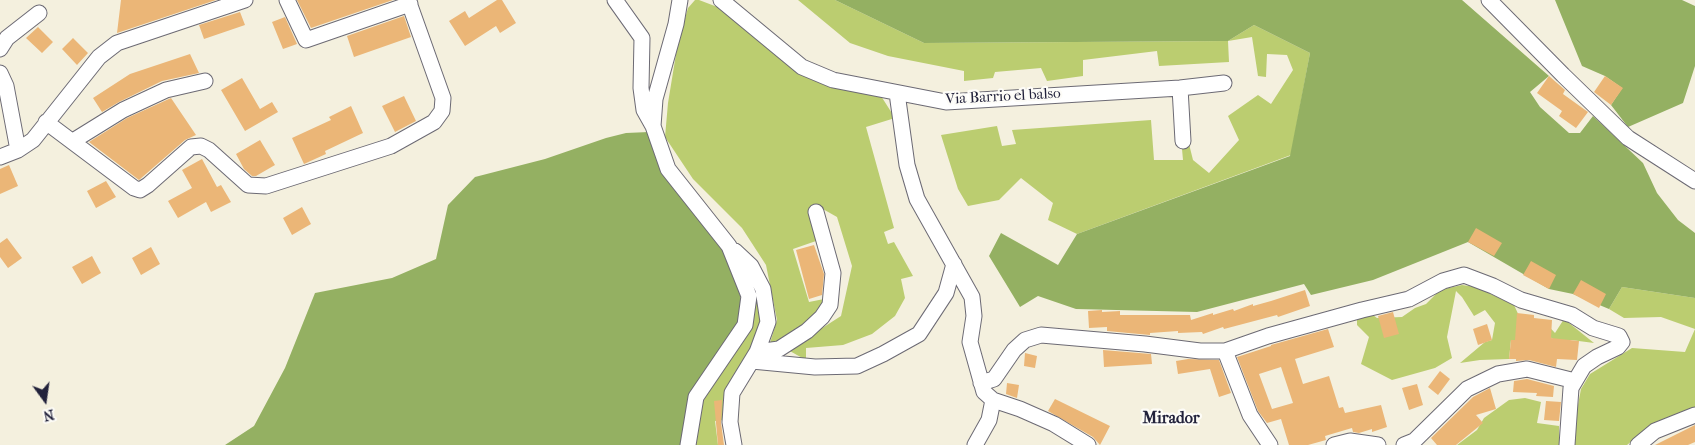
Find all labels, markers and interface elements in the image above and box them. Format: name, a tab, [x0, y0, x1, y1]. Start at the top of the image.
street label: Via Barrio el balso	[945, 85, 1061, 109]
north arrow	[20, 375, 70, 425]
text: N	[42, 406, 56, 425]
district label: Mirador	[1142, 409, 1200, 429]

